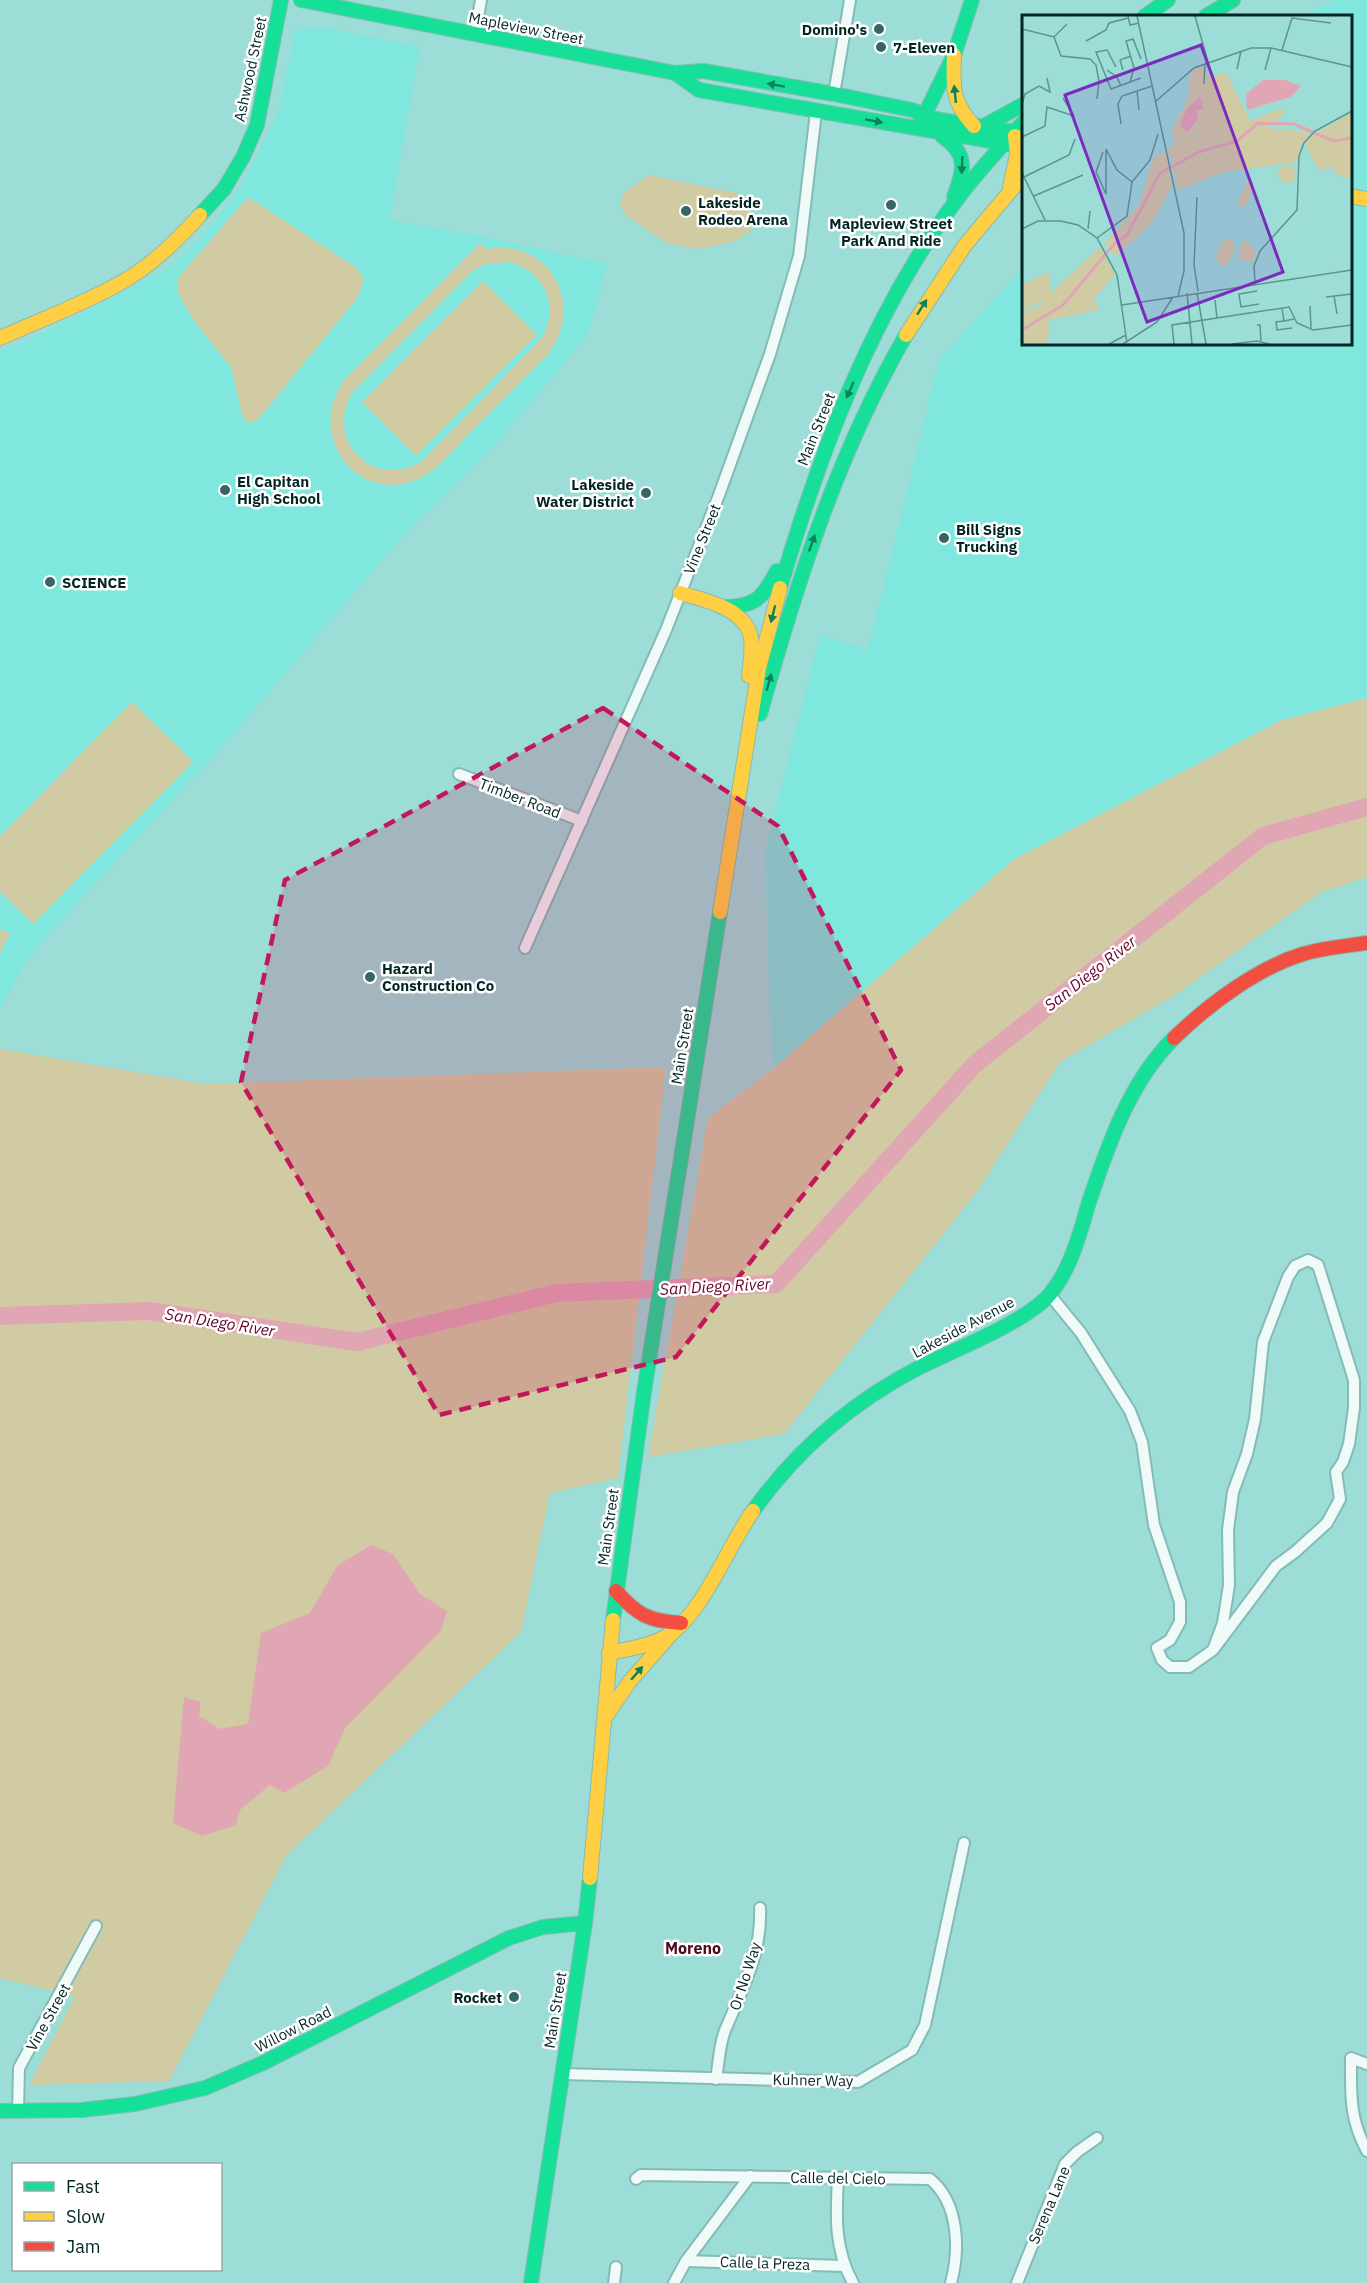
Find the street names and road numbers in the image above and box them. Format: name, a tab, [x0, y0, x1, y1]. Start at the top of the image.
street label: Mapleview Street	[467, 8, 585, 48]
street label: Ashwood Street	[230, 15, 270, 123]
street label: Main Street	[793, 390, 839, 468]
street label: Vine Street	[679, 501, 725, 577]
street label: Timber Road	[477, 774, 563, 822]
street label: Main Street	[667, 1006, 697, 1086]
street label: Lakeside Avenue	[909, 1292, 1017, 1362]
street label: Main Street	[593, 1487, 623, 1567]
street label: Or No Way	[725, 1939, 765, 2013]
street label: Main Street	[540, 1970, 570, 2050]
street label: Vine Street	[22, 1980, 74, 2054]
street label: Willow Road	[252, 2002, 334, 2056]
street label: Kuhner Way	[772, 2070, 854, 2090]
street label: Serena Lane	[1024, 2163, 1074, 2247]
street label: Calle del Cielo	[790, 2168, 886, 2188]
street label: Calle la Preza	[720, 2252, 810, 2274]

